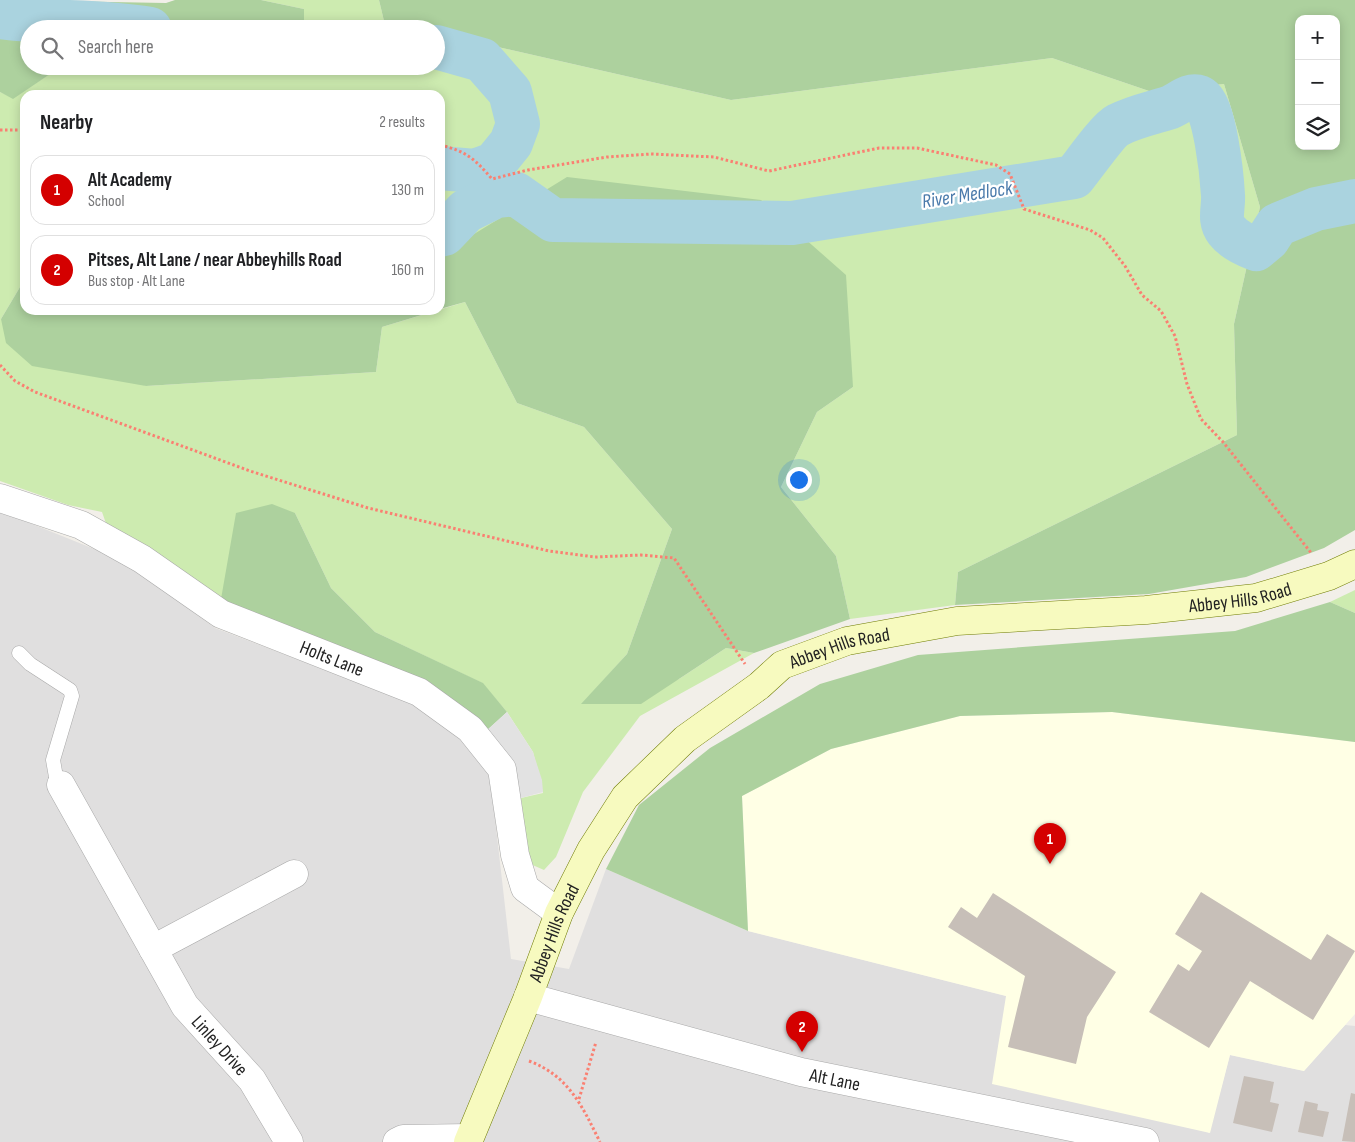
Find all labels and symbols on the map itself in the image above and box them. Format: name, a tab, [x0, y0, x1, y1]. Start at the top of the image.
water label: River Medlock	[920, 176, 1015, 214]
your location	[786, 467, 812, 493]
street label: Abbey Hills Road	[1187, 578, 1294, 618]
street label: Abbey Hills Road	[785, 623, 892, 675]
street label: Holts Lane	[296, 636, 367, 682]
pin: 1	[1034, 823, 1066, 864]
street label: Abbey Hills Road	[524, 880, 585, 986]
street label: Linley Drive	[186, 1011, 252, 1081]
pin: 2	[786, 1011, 818, 1052]
street label: Alt Lane	[807, 1064, 862, 1097]

